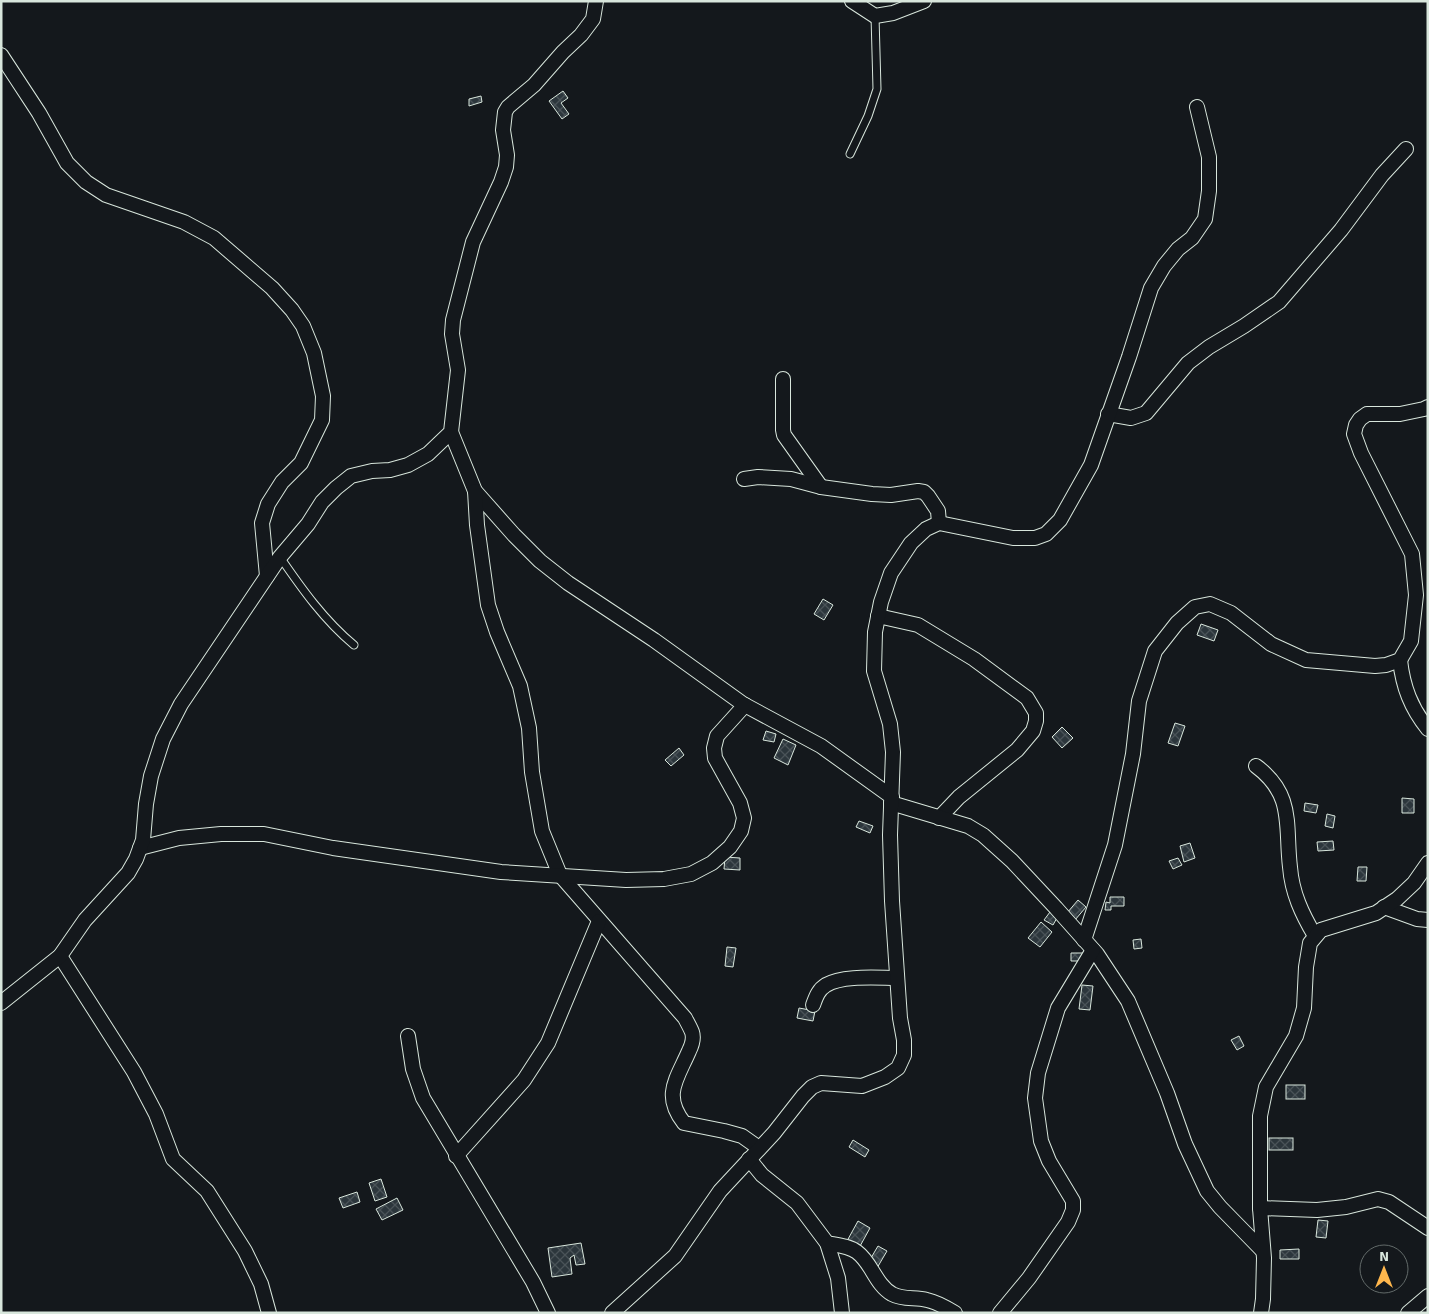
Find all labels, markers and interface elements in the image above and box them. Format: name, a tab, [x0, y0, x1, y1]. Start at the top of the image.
north arrow	[1359, 1244, 1409, 1294]
text: N	[1379, 1248, 1389, 1265]

